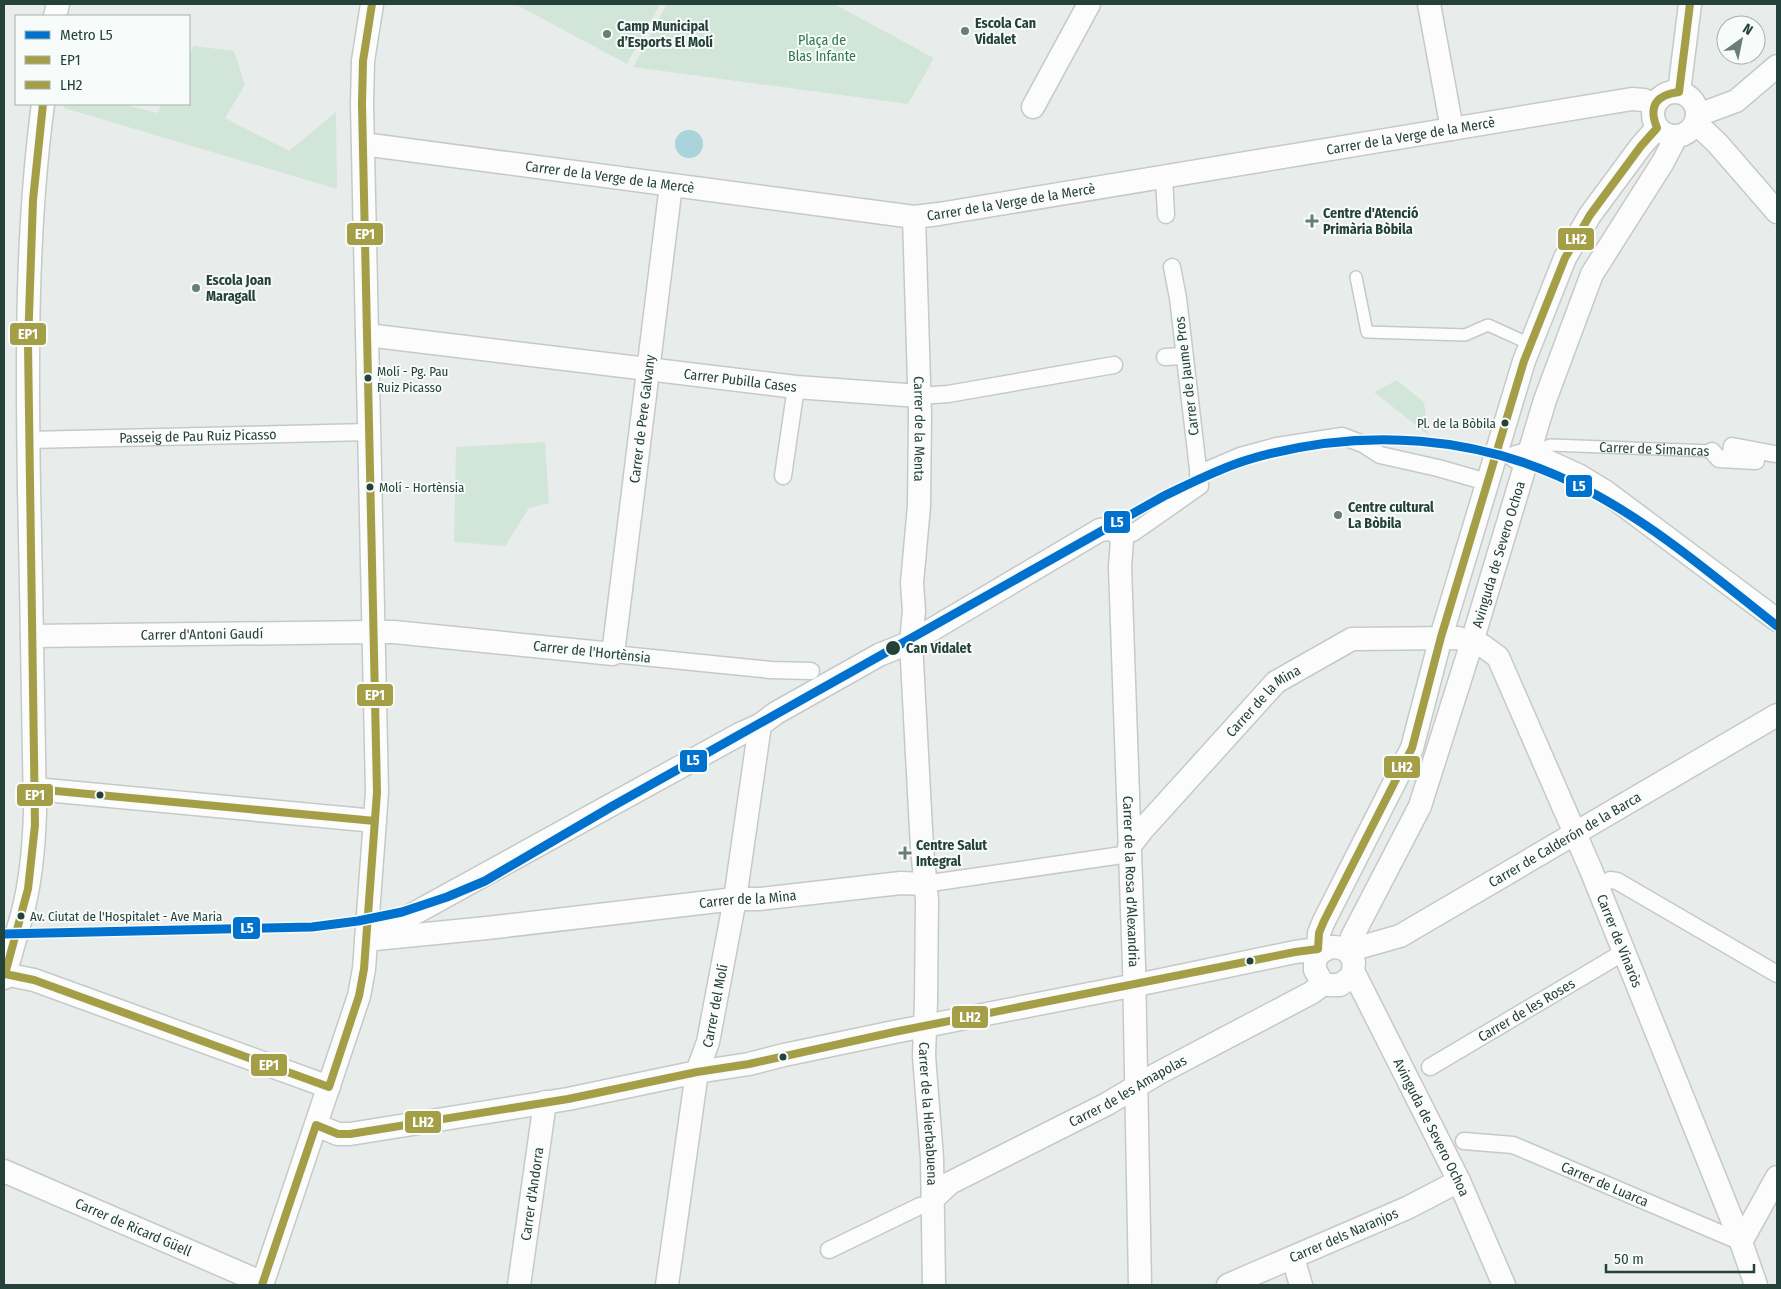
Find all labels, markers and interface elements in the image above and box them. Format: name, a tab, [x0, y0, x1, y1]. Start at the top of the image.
legend	[15, 15, 190, 105]
place label: Escola Can Vidalet	[974, 15, 1036, 48]
north arrow	[1716, 15, 1766, 65]
place label: Camp Municipal d’Esports El Molí	[617, 18, 713, 51]
text: N	[1740, 20, 1756, 39]
marker: Escola Can Vidalet	[959, 25, 971, 37]
text: Metro L5	[60, 26, 113, 44]
marker: Camp Municipal d’Esports El Molí	[601, 28, 613, 40]
park label: Plaça de Blas Infante	[788, 32, 856, 65]
text: EP1	[60, 51, 81, 69]
text: LH2	[60, 76, 83, 94]
street label: Carrer de la Verge de la Mercè	[1325, 113, 1496, 158]
street label: Carrer de la Verge de la Mercè	[524, 157, 696, 196]
street label: Carrer de la Verge de la Mercè	[926, 180, 1097, 224]
place label: Centre d'Atenció Primària Bòbila	[1323, 205, 1419, 238]
marker: Centre d'Atenció Primària Bòbila	[1305, 214, 1319, 228]
line badge: EP1	[346, 222, 384, 246]
text: EP1	[355, 226, 375, 243]
line badge: LH2	[1557, 227, 1595, 251]
text: LH2	[1565, 231, 1587, 248]
place label: Escola Joan Maragall	[206, 272, 271, 305]
marker: Escola Joan Maragall	[190, 282, 202, 294]
street label: Carrer de Jaume Pros	[1171, 315, 1203, 437]
line badge: EP1	[9, 322, 47, 346]
text: EP1	[18, 326, 38, 343]
street label: Carrer de Pere Galvany	[626, 353, 659, 484]
place label: Molí - Pg. Pau Ruiz Picasso	[377, 364, 448, 395]
street label: Carrer Pubilla Cases	[683, 365, 798, 396]
marker: Molí - Pg. Pau Ruiz Picasso	[363, 373, 373, 383]
street label: Carrer de la Menta	[910, 376, 929, 482]
place label: Pl. de la Bòbila	[1417, 416, 1496, 431]
marker: Pl. de la Bòbila	[1500, 418, 1510, 428]
street label: Passeig de Pau Ruiz Picasso	[119, 426, 277, 446]
street label: Carrer de Simancas	[1599, 438, 1710, 459]
line badge: L5	[1565, 474, 1593, 498]
text: L5	[1572, 478, 1586, 495]
street label: Avinguda de Severo Ochoa	[1468, 479, 1529, 630]
place label: Molí - Hortènsia	[379, 480, 464, 495]
marker: Molí - Hortènsia	[365, 482, 375, 492]
place label: Centre cultural La Bòbila	[1348, 499, 1434, 532]
marker: Centre cultural La Bòbila	[1332, 509, 1344, 521]
line badge: L5	[1103, 510, 1131, 534]
text: L5	[1110, 514, 1124, 531]
street label: Carrer d'Antoni Gaudí	[141, 625, 264, 643]
street label: Carrer de l'Hortènsia	[532, 637, 652, 667]
marker: Can Vidalet	[884, 639, 902, 657]
place label: Can Vidalet	[906, 640, 973, 657]
street label: Carrer de la Mina	[1222, 661, 1304, 740]
line badge: EP1	[356, 683, 394, 707]
text: EP1	[365, 687, 385, 704]
line badge: L5	[679, 749, 708, 773]
text: L5	[686, 752, 700, 769]
line badge: LH2	[1383, 755, 1421, 779]
text: LH2	[1391, 759, 1413, 776]
line badge: EP1	[16, 783, 54, 807]
text: EP1	[25, 787, 45, 804]
street label: Carrer de Calderón de la Barca	[1485, 788, 1644, 891]
unlabelled marker	[95, 790, 105, 800]
street label: Carrer de la Rosa d'Alexandria	[1120, 796, 1143, 968]
place label: Centre Salut Integral	[916, 837, 988, 870]
marker: Centre Salut Integral	[898, 846, 912, 860]
street label: Carrer de la Mina	[698, 886, 797, 912]
street label: Carrer de Vinaròs	[1593, 892, 1646, 990]
place label: Av. Ciutat de l'Hospitalet - Ave Maria	[30, 909, 222, 924]
marker: Av. Ciutat de l'Hospitalet - Ave Maria	[16, 911, 26, 921]
line badge: L5	[232, 916, 261, 940]
text: L5	[240, 920, 254, 937]
unlabelled marker	[1245, 956, 1255, 966]
street label: Carrer del Molí	[698, 962, 731, 1050]
street label: Carrer de les Roses	[1475, 975, 1578, 1045]
line badge: LH2	[951, 1005, 989, 1029]
text: LH2	[959, 1009, 981, 1026]
street label: Carrer de la Hierbabuena	[916, 1042, 941, 1186]
street label: Carrer de les Amapolas	[1066, 1051, 1190, 1130]
unlabelled marker	[778, 1052, 788, 1062]
line badge: EP1	[250, 1053, 288, 1077]
street label: Avinguda de Severo Ochoa	[1390, 1055, 1473, 1199]
text: EP1	[259, 1057, 279, 1074]
line badge: LH2	[404, 1110, 442, 1134]
text: LH2	[412, 1114, 434, 1131]
street label: Carrer d'Andorra	[517, 1146, 547, 1242]
street label: Carrer de Luarca	[1559, 1158, 1651, 1210]
street label: Carrer de Ricard Güell	[73, 1194, 194, 1260]
street label: Carrer dels Naranjos	[1287, 1204, 1401, 1266]
scale bar	[1606, 1242, 1754, 1274]
text: 50 m	[1614, 1250, 1644, 1268]

